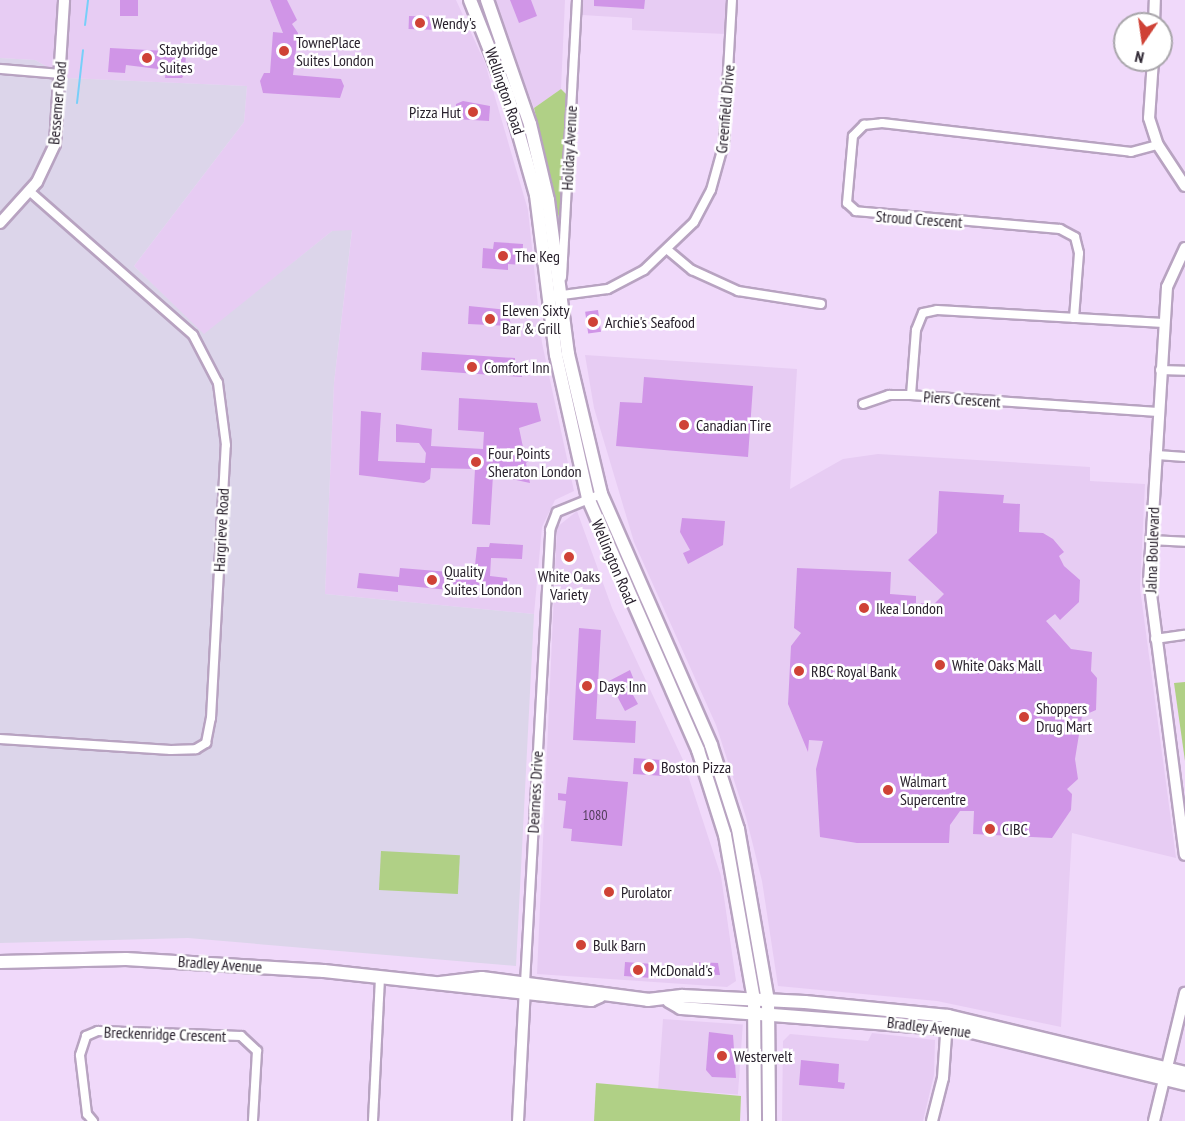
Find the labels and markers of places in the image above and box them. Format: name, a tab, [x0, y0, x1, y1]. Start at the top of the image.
place label: Wendy's	[432, 13, 476, 33]
marker: Wendy's	[413, 16, 427, 30]
place label: TownePlace Suites London	[296, 32, 374, 70]
place label: Staybridge Suites	[159, 39, 218, 77]
marker: TownePlace Suites London	[277, 44, 291, 58]
marker: Staybridge Suites	[140, 51, 154, 65]
place label: Pizza Hut	[409, 102, 461, 122]
marker: Pizza Hut	[466, 105, 480, 119]
place label: The Keg	[515, 246, 560, 266]
marker: The Keg	[496, 249, 510, 263]
place label: Eleven Sixty Bar & Grill	[502, 300, 569, 338]
marker: Eleven Sixty Bar & Grill	[483, 312, 497, 326]
place label: Archie's Seafood	[605, 312, 695, 332]
marker: Archie's Seafood	[586, 315, 600, 329]
place label: Comfort Inn	[484, 357, 549, 377]
marker: Comfort Inn	[465, 360, 479, 374]
place label: Canadian Tire	[696, 415, 772, 435]
marker: Canadian Tire	[677, 418, 691, 432]
place label: Four Points Sheraton London	[488, 443, 582, 481]
marker: Four Points Sheraton London	[469, 455, 483, 469]
marker: White Oaks Variety	[562, 550, 576, 564]
place label: Quality Suites London	[444, 561, 522, 599]
place label: White Oaks Variety	[538, 566, 600, 604]
marker: Quality Suites London	[425, 573, 439, 587]
place label: Ikea London	[876, 598, 943, 618]
marker: Ikea London	[857, 601, 871, 615]
place label: White Oaks Mall	[952, 655, 1042, 675]
marker: White Oaks Mall	[933, 658, 947, 672]
place label: RBC Royal Bank	[811, 661, 897, 681]
marker: RBC Royal Bank	[792, 664, 806, 678]
place label: Days Inn	[599, 676, 646, 696]
marker: Days Inn	[580, 679, 594, 693]
place label: Shoppers Drug Mart	[1036, 698, 1092, 736]
marker: Shoppers Drug Mart	[1017, 710, 1031, 724]
place label: Boston Pizza	[661, 757, 731, 777]
marker: Boston Pizza	[642, 760, 656, 774]
place label: Walmart Supercentre	[900, 771, 966, 809]
marker: Walmart Supercentre	[881, 783, 895, 797]
place label: CIBC	[1002, 819, 1028, 839]
marker: CIBC	[983, 822, 997, 836]
place label: Purolator	[621, 882, 672, 902]
marker: Purolator	[602, 885, 616, 899]
place label: Bulk Barn	[593, 935, 646, 955]
marker: Bulk Barn	[574, 938, 588, 952]
place label: McDonald's	[650, 960, 713, 980]
marker: McDonald's	[631, 963, 645, 977]
place label: Westervelt	[734, 1046, 792, 1066]
marker: Westervelt	[715, 1049, 729, 1063]

